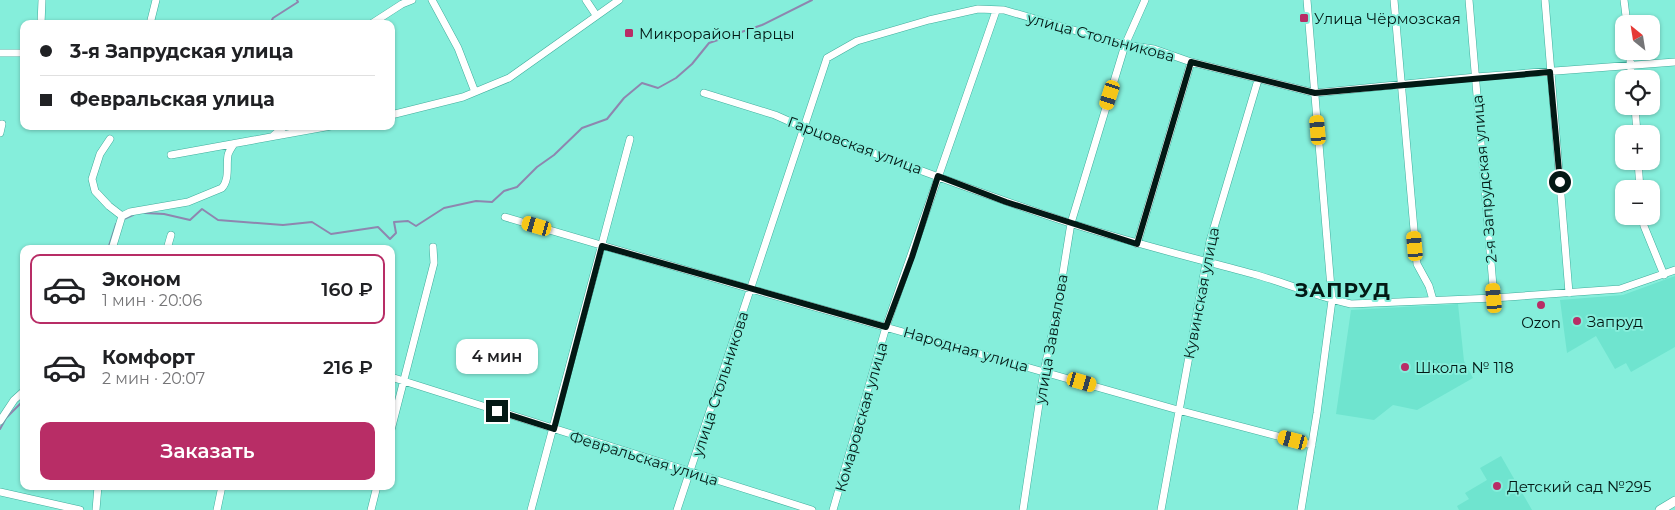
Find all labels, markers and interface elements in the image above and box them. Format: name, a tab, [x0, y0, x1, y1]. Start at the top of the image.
street label: улица Стольникова	[1024, 8, 1177, 66]
place label: Улица Чёрмозская	[1314, 9, 1461, 28]
marker: Улица Чёрмозская	[1298, 12, 1310, 24]
north arrow	[1615, 15, 1660, 60]
map controls	[1615, 15, 1660, 225]
place label: Микрорайон Гарцы	[639, 24, 794, 43]
marker: Микрорайон Гарцы	[623, 27, 635, 39]
text: 3-я Запрудская улица	[70, 40, 293, 63]
button: locate	[1615, 70, 1660, 115]
car	[1098, 78, 1121, 112]
text: Февральская улица	[70, 88, 275, 111]
street label: 2-я Запрудская улица	[1467, 94, 1501, 264]
street label: Гарцовская улица	[785, 112, 925, 178]
car	[1309, 114, 1326, 146]
button: +	[1615, 125, 1660, 170]
route start	[1549, 171, 1571, 193]
button: −	[1615, 180, 1660, 225]
car	[520, 215, 553, 237]
street label: Кувинская улица	[1179, 226, 1223, 360]
car	[1406, 230, 1423, 262]
icon: car	[42, 267, 87, 312]
text: Эконом	[102, 268, 181, 291]
street label: улица Завьялова	[1030, 272, 1072, 407]
text: 160 ₽	[321, 278, 373, 301]
district label: ЗАПРУД	[1294, 278, 1391, 302]
car	[1485, 282, 1502, 314]
text: 1 мин · 20:06	[102, 291, 202, 310]
marker: Ozon	[1535, 299, 1547, 311]
street label: улица Стольникова	[687, 309, 752, 460]
place label: Запруд	[1587, 312, 1643, 331]
place label: Ozon	[1521, 313, 1561, 332]
marker: Запруд	[1571, 315, 1583, 327]
street label: Народная улица	[901, 322, 1031, 376]
callout: 4 мин	[456, 338, 538, 374]
street label: Комаровская улица	[831, 340, 891, 494]
icon: car	[42, 345, 87, 390]
text: Комфорт	[102, 346, 195, 369]
text: 4 мин	[472, 347, 522, 366]
text: 216 ₽	[323, 356, 373, 379]
place label: Школа № 118	[1415, 358, 1514, 377]
marker: Школа № 118	[1399, 361, 1411, 373]
text: 2 мин · 20:07	[102, 369, 205, 388]
car	[1065, 371, 1098, 393]
route end	[486, 400, 508, 422]
button: Заказать	[40, 422, 375, 480]
street label: Февральская улица	[567, 426, 721, 490]
car	[1276, 429, 1309, 451]
place label: Детский сад №295	[1507, 477, 1651, 496]
marker: Детский сад №295	[1491, 480, 1503, 492]

